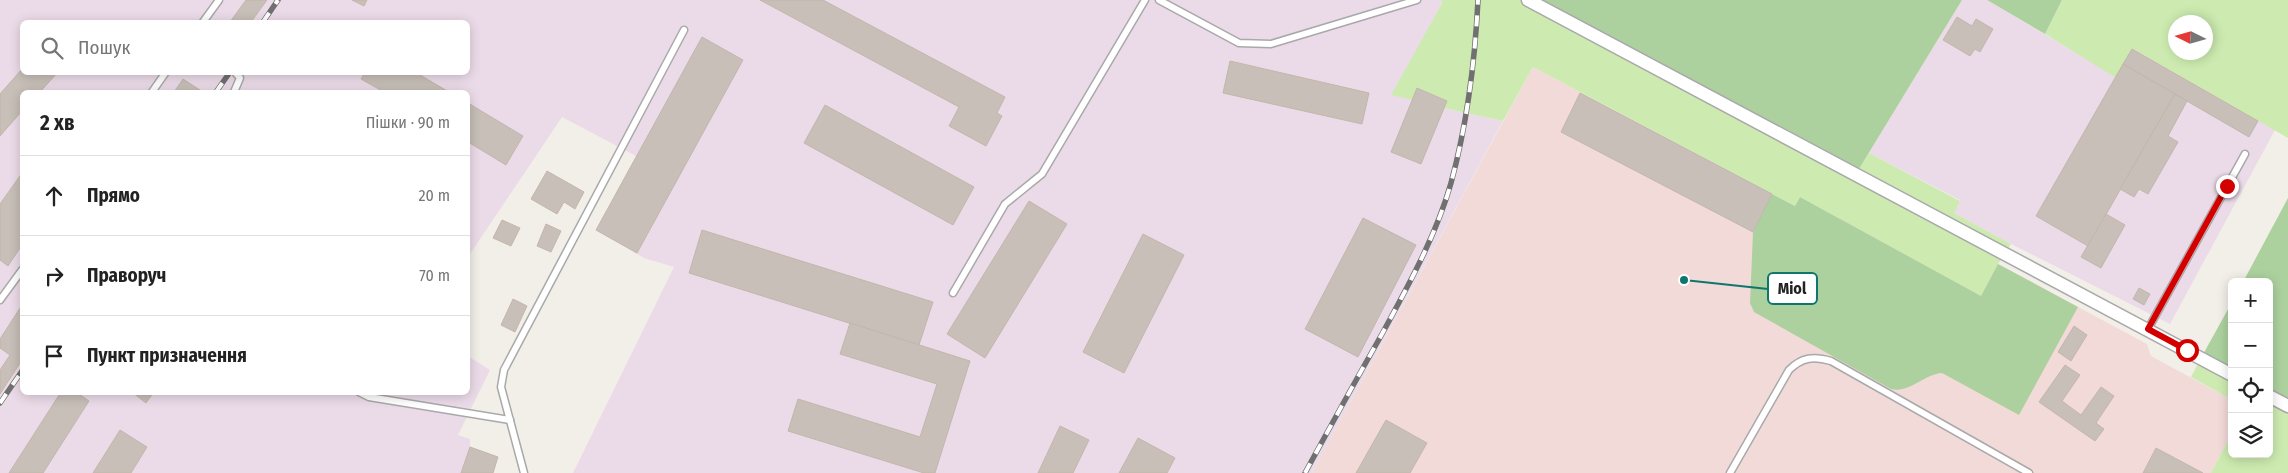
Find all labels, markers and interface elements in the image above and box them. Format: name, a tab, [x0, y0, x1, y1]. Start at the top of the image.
north arrow	[2168, 15, 2213, 60]
search box	[20, 20, 470, 75]
icon: search	[38, 34, 66, 62]
text: Пошук	[78, 36, 130, 59]
text: 2 хв	[40, 110, 75, 136]
text: Пішки · 90 m	[366, 113, 450, 132]
route end	[2216, 175, 2239, 198]
icon: ahead	[40, 182, 68, 210]
text: Прямо	[87, 184, 140, 207]
text: 20 m	[419, 186, 450, 205]
icon: right	[40, 262, 68, 290]
text: Праворуч	[87, 264, 166, 287]
text: 70 m	[419, 266, 450, 285]
callout: Miol	[1768, 273, 1817, 304]
map controls	[2228, 278, 2273, 458]
button: +	[2228, 278, 2273, 323]
text: Miol	[1778, 279, 1807, 298]
button: −	[2228, 323, 2273, 368]
route start	[2176, 339, 2199, 362]
icon: arrive	[40, 342, 68, 370]
text: Пункт призначення	[87, 344, 247, 367]
button: locate	[2228, 368, 2273, 413]
button: layers	[2228, 413, 2273, 458]

